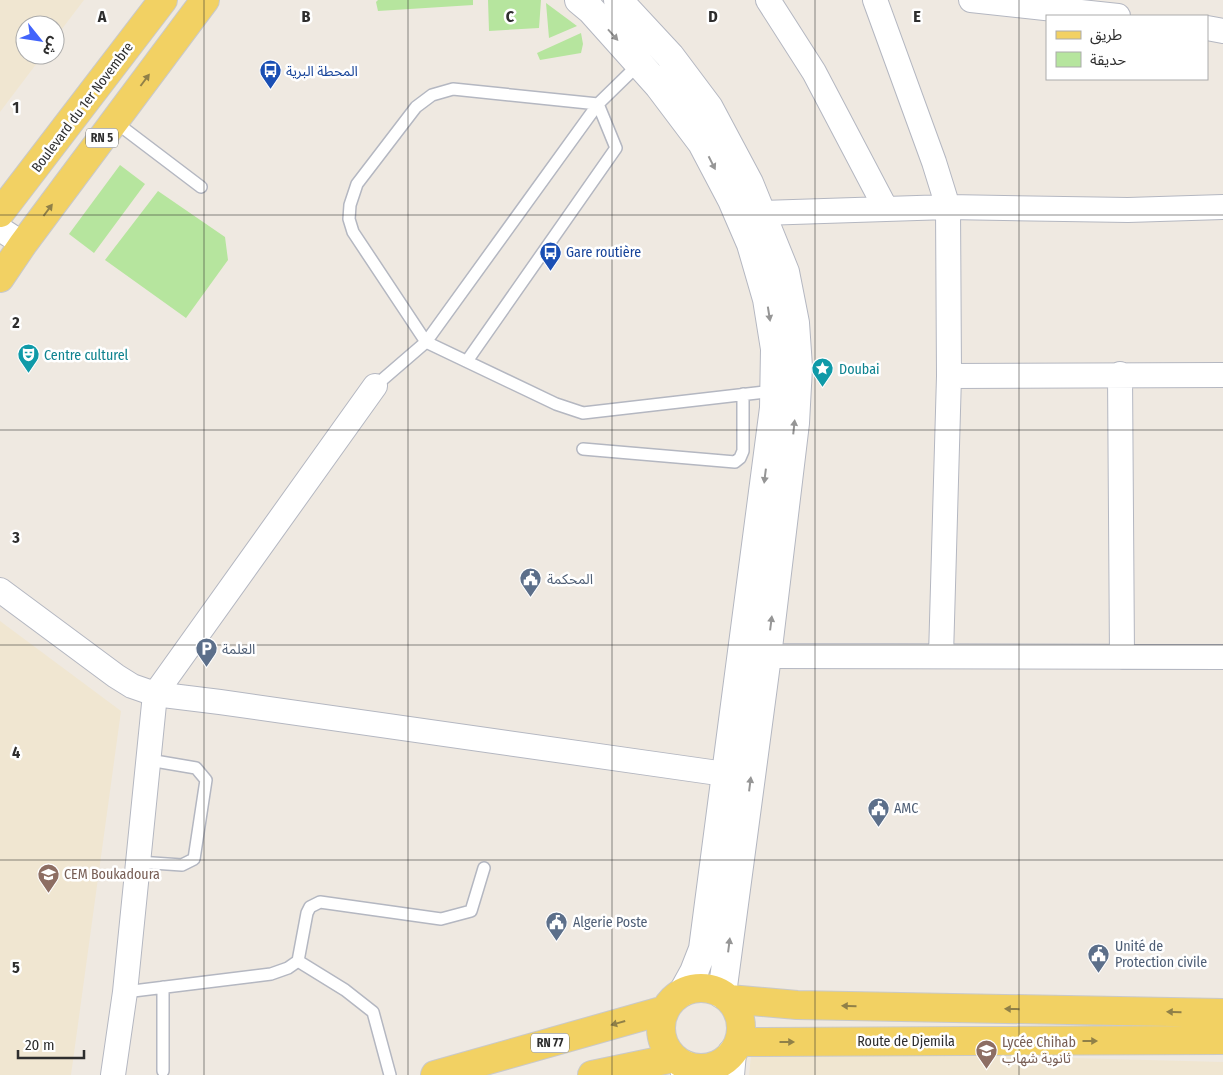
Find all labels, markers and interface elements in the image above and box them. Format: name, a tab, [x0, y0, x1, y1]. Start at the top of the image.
text: A	[97, 7, 107, 26]
text: B	[302, 7, 311, 26]
text: C	[506, 7, 515, 26]
text: D	[708, 7, 718, 26]
text: E	[913, 7, 921, 26]
north arrow	[15, 15, 65, 65]
legend	[1046, 15, 1208, 80]
text: طريق	[1090, 26, 1122, 45]
one-way arrow	[608, 28, 619, 41]
text: ش	[39, 34, 63, 59]
street label: Boulevard du 1er Novembre	[28, 39, 137, 176]
text: حديقة	[1090, 51, 1126, 69]
bus stop icon: المحطة البرية	[258, 59, 282, 90]
place label: المحطة البرية	[286, 63, 358, 80]
one-way arrow	[140, 74, 151, 87]
text: 1	[13, 98, 19, 117]
road number: RN 5	[86, 128, 118, 148]
one-way arrow	[708, 156, 716, 170]
one-way arrow	[43, 203, 53, 217]
bus stop icon: Gare routière	[538, 240, 562, 271]
place label: Gare routière	[566, 244, 641, 261]
one-way arrow	[766, 307, 774, 323]
text: 2	[11, 313, 20, 332]
theatre icon: Centre culturel	[16, 343, 40, 374]
place label: Centre culturel	[44, 347, 129, 364]
place icon: Doubai	[811, 357, 835, 388]
place label: Doubai	[839, 361, 880, 378]
one-way arrow	[790, 419, 798, 435]
one-way arrow	[761, 468, 769, 484]
text: 3	[11, 528, 20, 547]
public building icon: المحكمة	[519, 567, 543, 598]
place label: المحكمة	[547, 571, 593, 588]
one-way arrow	[767, 615, 775, 631]
parking icon: العلمة	[194, 637, 218, 668]
place label: العلمة	[222, 641, 255, 658]
text: 4	[12, 743, 20, 762]
one-way arrow	[746, 776, 754, 792]
public building icon: AMC	[866, 796, 890, 827]
place label: AMC	[894, 800, 918, 817]
school or university icon: CEM Boukadoura	[36, 862, 60, 893]
place label: CEM Boukadoura	[64, 866, 160, 883]
public building icon: Algerie Poste	[545, 910, 569, 941]
place label: Algerie Poste	[573, 914, 648, 931]
one-way arrow	[725, 937, 733, 953]
place label: Unité de Protection civile	[1115, 938, 1207, 971]
public building icon: Unité de Protection civile	[1087, 942, 1111, 973]
text: 5	[12, 958, 20, 977]
one-way arrow	[841, 1002, 857, 1010]
one-way arrow	[1004, 1005, 1020, 1013]
one-way arrow	[1166, 1008, 1182, 1016]
one-way arrow	[610, 1020, 625, 1028]
scale bar	[18, 1028, 84, 1060]
street label: Route de Djemila	[857, 1033, 955, 1050]
road number: RN 77	[531, 1034, 569, 1052]
place label: Lycée Chihab ثانوية شهاب	[1002, 1034, 1076, 1067]
text: 20 m	[25, 1036, 55, 1054]
one-way arrow	[780, 1037, 796, 1045]
one-way arrow	[1082, 1037, 1098, 1045]
school or university icon: Lycée Chihab ثانوية شهاب	[974, 1038, 998, 1069]

